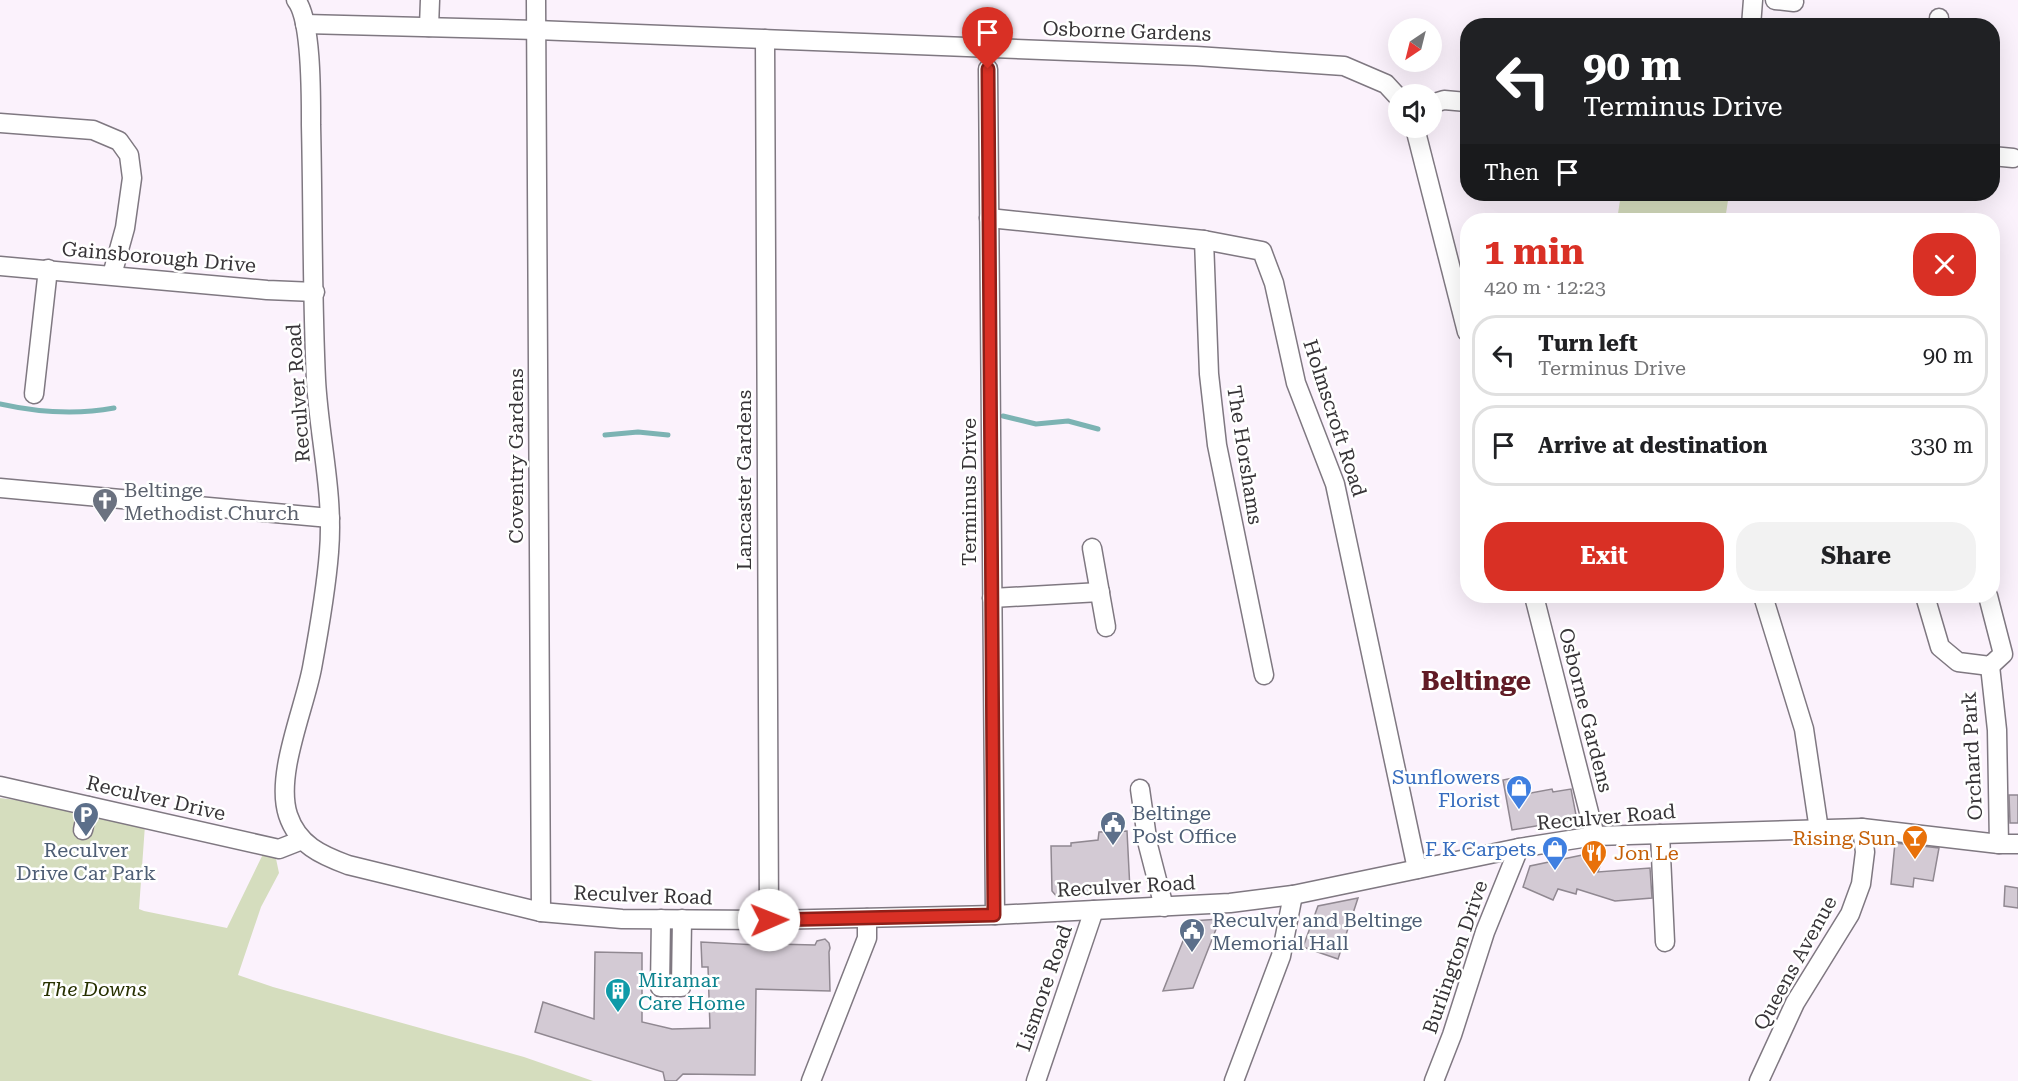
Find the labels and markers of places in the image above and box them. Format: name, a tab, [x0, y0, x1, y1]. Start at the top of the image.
pin	[962, 7, 1013, 69]
place label: Beltinge Methodist Church	[124, 478, 300, 525]
church icon: Beltinge Methodist Church	[90, 486, 120, 524]
place label: Sunflowers Florist	[1392, 765, 1501, 812]
shop icon: Sunflowers Florist	[1504, 773, 1534, 811]
parking icon: Reculver Drive Car Park	[71, 800, 101, 838]
place label: Beltinge Post Office	[1132, 801, 1237, 848]
public building icon: Beltinge Post Office	[1098, 809, 1128, 847]
bar icon: Rising Sun	[1900, 823, 1930, 861]
place label: Rising Sun	[1793, 826, 1896, 850]
shop icon: F K Carpets	[1540, 834, 1570, 872]
place label: F K Carpets	[1425, 837, 1536, 861]
place label: Reculver Drive Car Park	[16, 838, 156, 885]
restaurant icon: Jon Le	[1579, 838, 1609, 876]
place label: Jon Le	[1614, 841, 1679, 865]
place label: Reculver and Beltinge Memorial Hall	[1212, 908, 1423, 955]
public building icon: Reculver and Beltinge Memorial Hall	[1177, 916, 1207, 954]
place label: Miramar Care Home	[638, 968, 745, 1015]
building icon: Miramar Care Home	[603, 976, 633, 1014]

